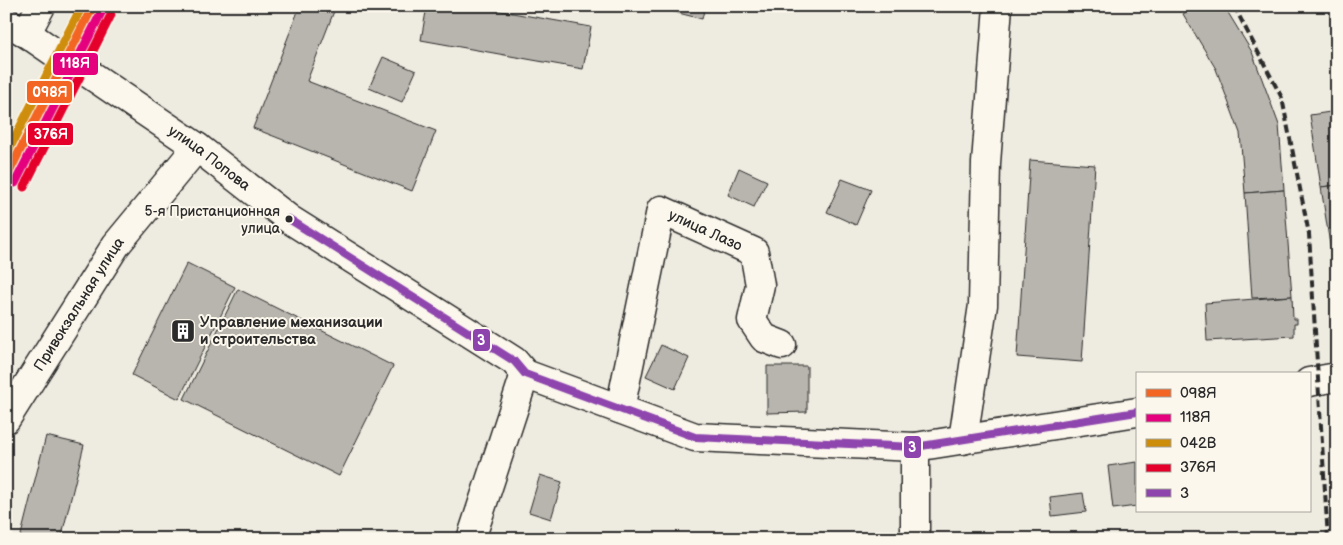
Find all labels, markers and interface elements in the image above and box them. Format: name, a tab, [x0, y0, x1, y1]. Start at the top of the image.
line badge: 118Я	[52, 52, 99, 76]
text: 118Я	[60, 55, 90, 72]
line badge: 098Я	[26, 80, 73, 104]
text: 098Я	[32, 84, 68, 101]
street label: улица Попова	[165, 121, 255, 195]
line badge: 376Я	[27, 122, 74, 146]
text: 376Я	[34, 126, 68, 143]
place label: 5-я Пристанционная улица	[145, 203, 281, 237]
street label: улица Лазо	[666, 205, 746, 255]
marker: 5-я Пристанционная улица	[284, 214, 294, 224]
street label: Привокзальная улица	[29, 233, 128, 375]
place label: Управление механизации и строительства	[200, 313, 383, 349]
building icon: Управление механизации и строительства	[170, 318, 196, 344]
line badge: 3	[472, 328, 491, 352]
text: 3	[477, 332, 485, 349]
legend	[1136, 372, 1310, 512]
text: 098Я	[1180, 384, 1217, 403]
text: 118Я	[1180, 408, 1211, 427]
text: 042В	[1180, 434, 1217, 453]
line badge: 3	[903, 435, 922, 459]
text: 3	[908, 439, 916, 456]
text: 376Я	[1180, 458, 1216, 477]
text: 3	[1180, 484, 1189, 503]

